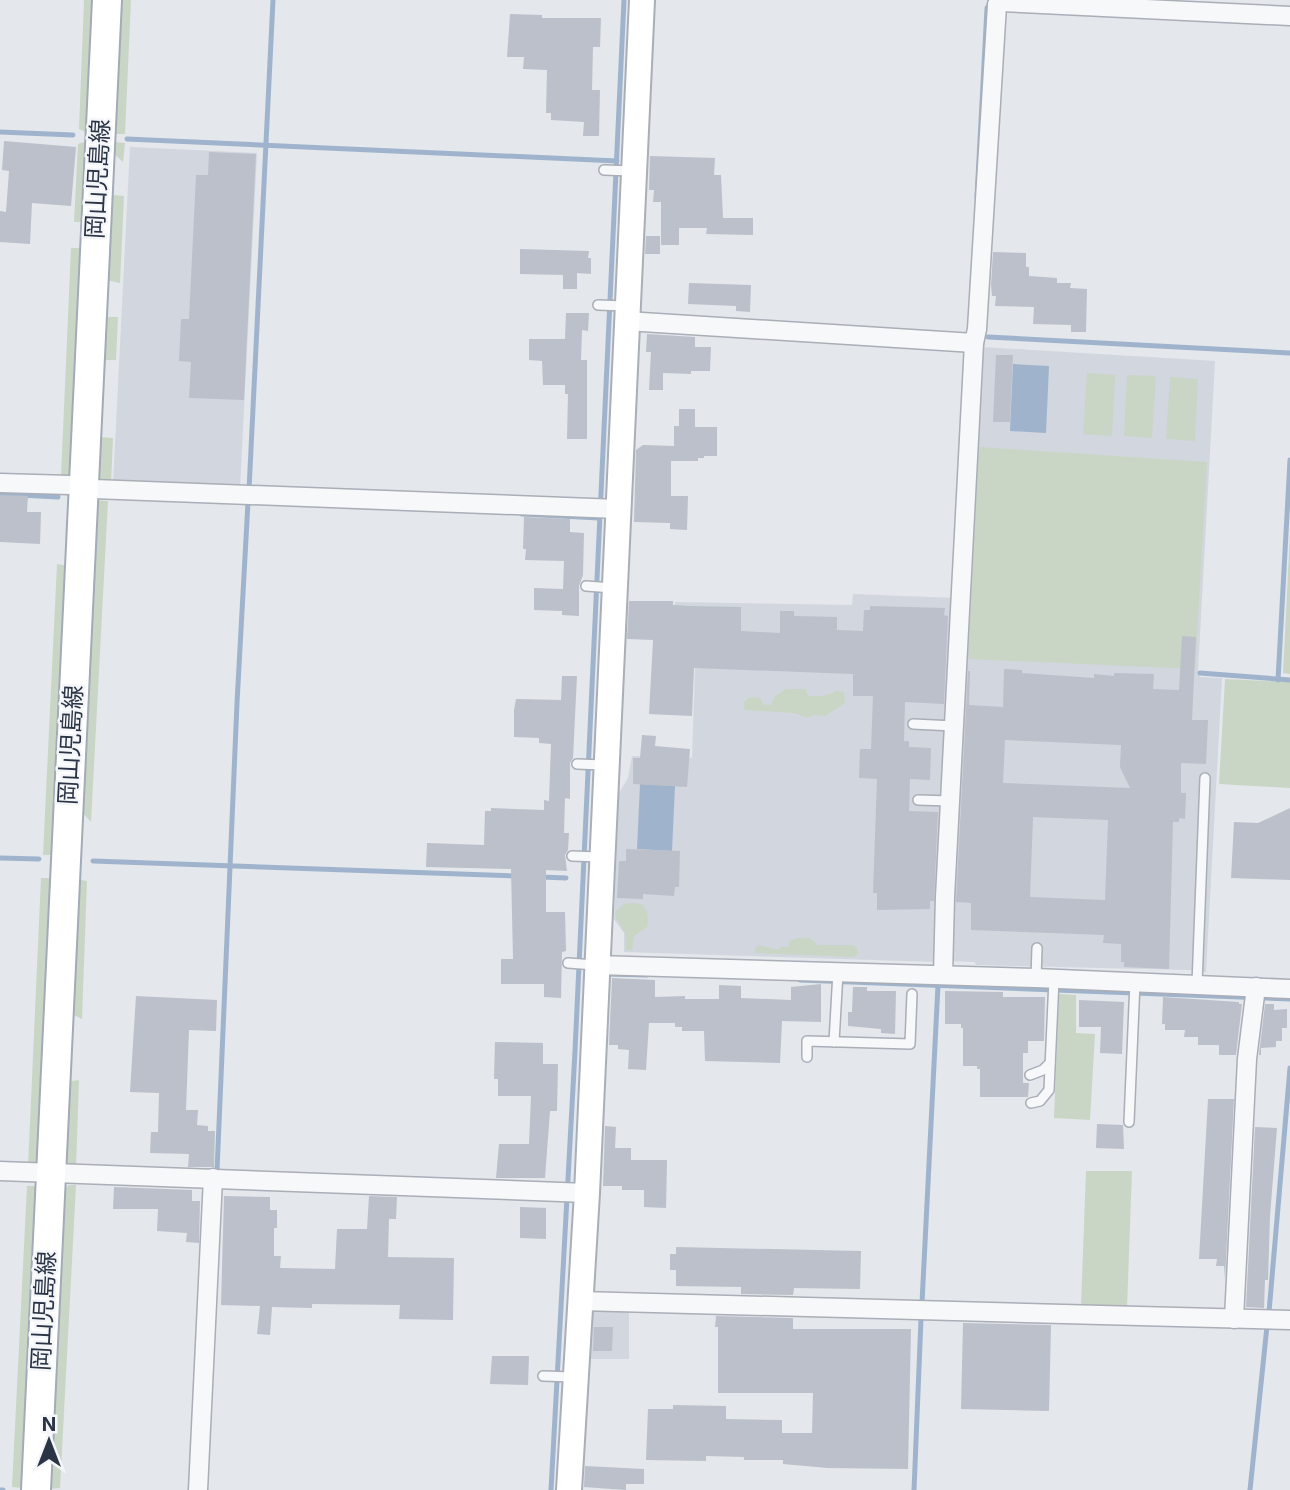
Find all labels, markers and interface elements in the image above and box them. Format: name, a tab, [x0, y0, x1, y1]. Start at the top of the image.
street label: 岡山児島線	[80, 118, 115, 240]
street label: 岡山児島線	[53, 684, 88, 806]
street label: 岡山児島線	[26, 1250, 61, 1372]
north arrow	[14, 1406, 84, 1476]
text: N	[42, 1413, 56, 1436]

